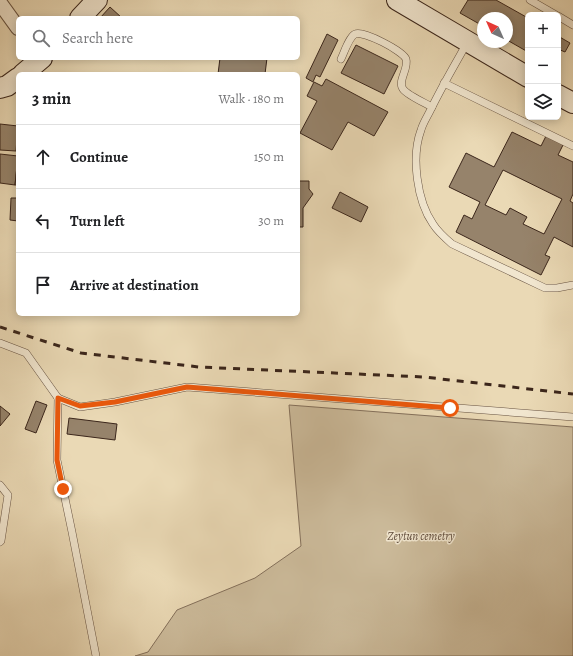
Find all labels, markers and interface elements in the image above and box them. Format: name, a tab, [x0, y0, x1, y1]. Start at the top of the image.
north arrow	[477, 12, 513, 48]
map controls	[525, 12, 561, 120]
button: +	[525, 12, 561, 48]
search box	[16, 16, 300, 60]
icon: search	[30, 27, 52, 49]
text: Search here	[62, 28, 133, 48]
button: −	[525, 48, 561, 84]
button: layers	[525, 84, 561, 120]
text: 3 min	[32, 87, 71, 110]
text: Walk · 180 m	[218, 90, 284, 107]
icon: ahead	[32, 146, 54, 168]
text: Continue	[70, 147, 128, 167]
text: 150 m	[254, 148, 284, 165]
icon: left	[32, 210, 54, 232]
text: Turn left	[70, 211, 125, 231]
text: 30 m	[258, 212, 284, 229]
icon: arrive	[32, 274, 54, 296]
text: Arrive at destination	[70, 275, 199, 295]
route start	[441, 399, 459, 417]
route end	[54, 480, 72, 498]
park label: Zeytun cemetry	[387, 528, 455, 544]

